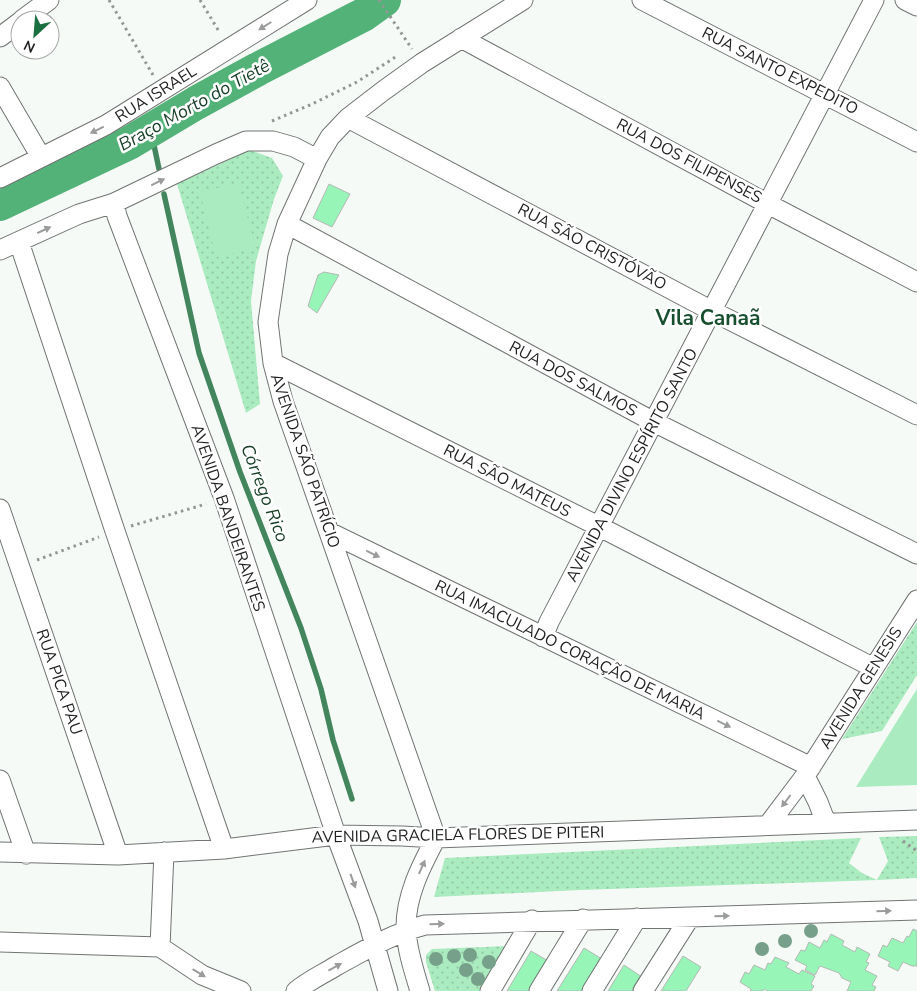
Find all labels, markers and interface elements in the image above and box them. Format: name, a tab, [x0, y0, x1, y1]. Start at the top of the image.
north arrow	[10, 10, 60, 60]
one-way arrow	[259, 21, 272, 31]
street label: RUA SANTO EXPEDITO	[698, 22, 862, 120]
text: N	[21, 35, 38, 57]
water label: Braço Morto do Tietê	[114, 53, 274, 157]
street label: RUA ISRAEL	[111, 60, 201, 128]
street label: RUA DOS FILIPENSES	[612, 113, 766, 209]
one-way arrow	[90, 126, 104, 134]
one-way arrow	[151, 178, 165, 186]
street label: RUA SÃO CRISTÓVÃO	[514, 198, 670, 296]
one-way arrow	[37, 226, 51, 234]
district label: Vila Canaã	[655, 304, 760, 332]
street label: RUA DOS SALMOS	[505, 336, 641, 422]
street label: AVENIDA DIVINO ESPÍRITO SANTO	[561, 344, 703, 586]
street label: AVENIDA SÃO PATRÍCIO	[265, 371, 345, 551]
street label: AVENIDA BANDEIRANTES	[186, 421, 270, 615]
street label: RUA SÃO MATEUS	[440, 439, 575, 523]
water label: Córrego Rico	[235, 440, 295, 546]
one-way arrow	[365, 550, 380, 558]
street label: RUA IMACULADO CORAÇÃO DE MARIA	[431, 575, 709, 725]
street label: AVENIDA GENESIS	[815, 623, 908, 753]
street label: RUA PICA PAU	[31, 626, 87, 738]
one-way arrow	[717, 720, 731, 728]
one-way arrow	[781, 794, 792, 807]
street label: AVENIDA GRACIELA FLORES DE PITERI	[311, 821, 605, 849]
one-way arrow	[419, 860, 427, 874]
one-way arrow	[349, 874, 357, 889]
one-way arrow	[877, 906, 893, 914]
one-way arrow	[714, 912, 730, 920]
one-way arrow	[429, 920, 445, 928]
one-way arrow	[327, 963, 342, 971]
one-way arrow	[192, 968, 205, 977]

